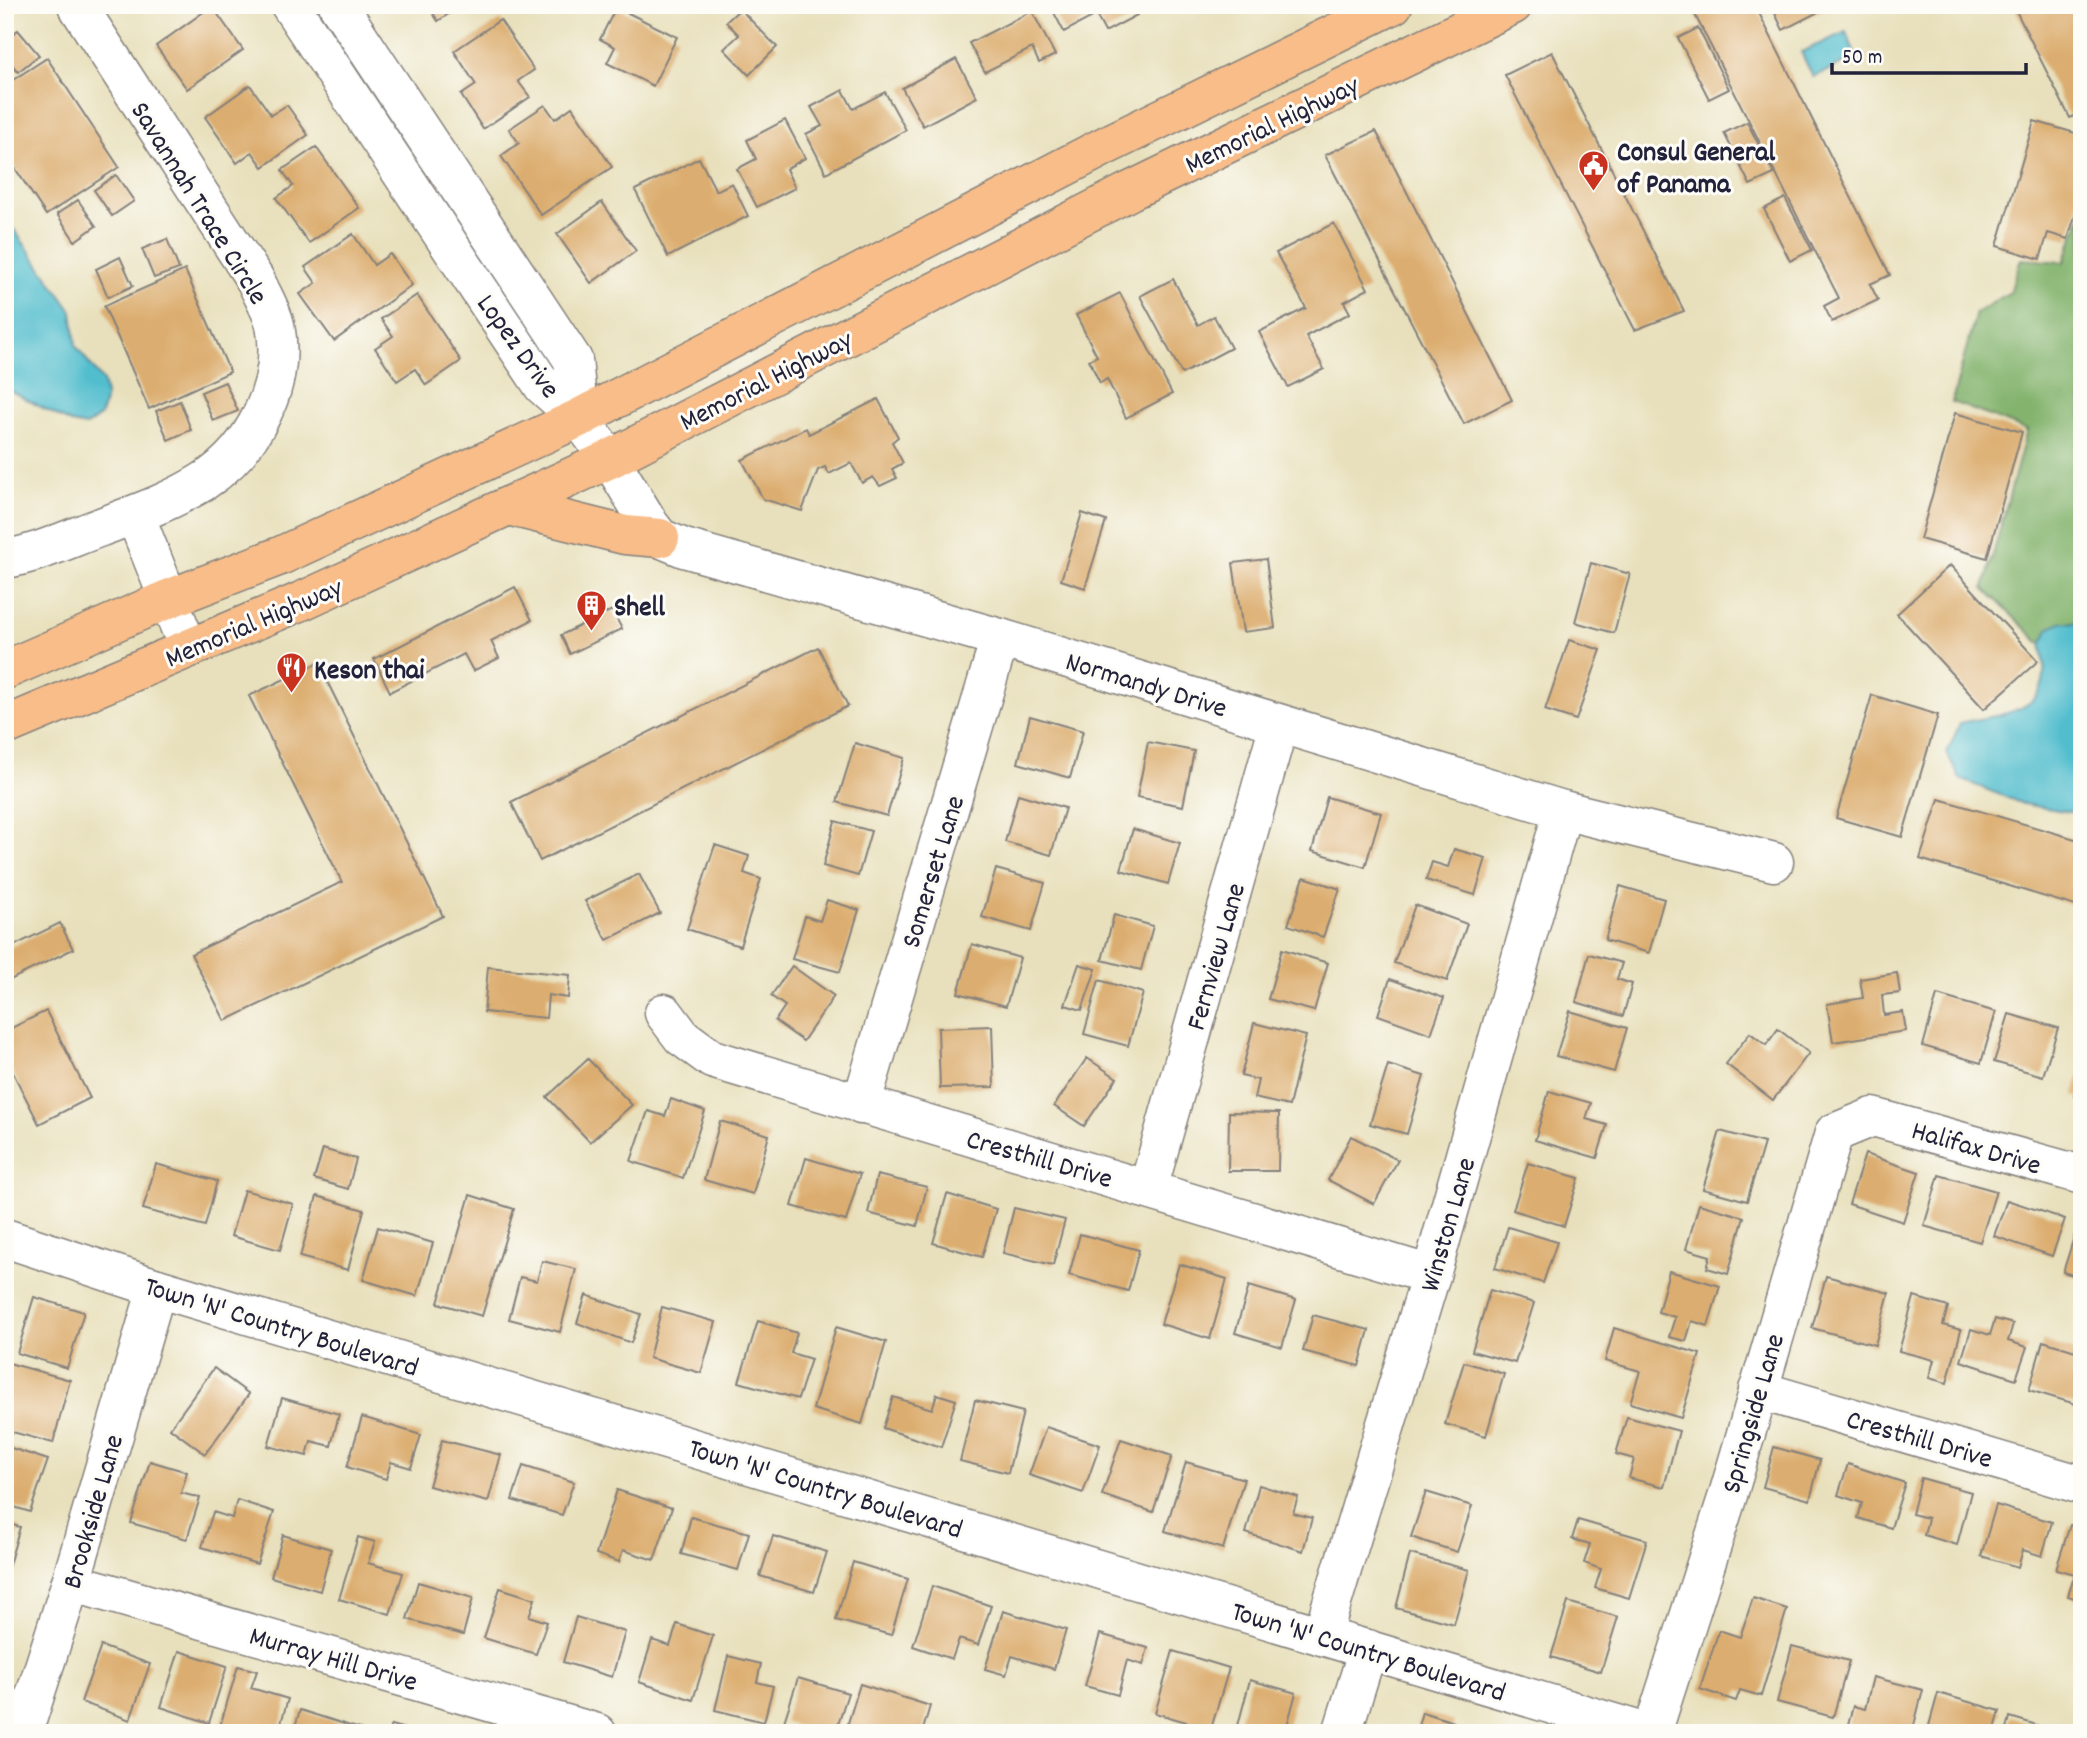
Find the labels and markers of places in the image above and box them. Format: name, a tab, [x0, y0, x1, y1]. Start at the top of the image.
place label: Consul General of Panama	[1617, 135, 1775, 207]
public building icon: Consul General of Panama	[1577, 149, 1611, 193]
building icon: Shell	[574, 588, 608, 632]
place label: Shell	[614, 590, 665, 630]
restaurant icon: Keson thai	[274, 651, 308, 695]
place label: Keson thai	[314, 653, 424, 693]

